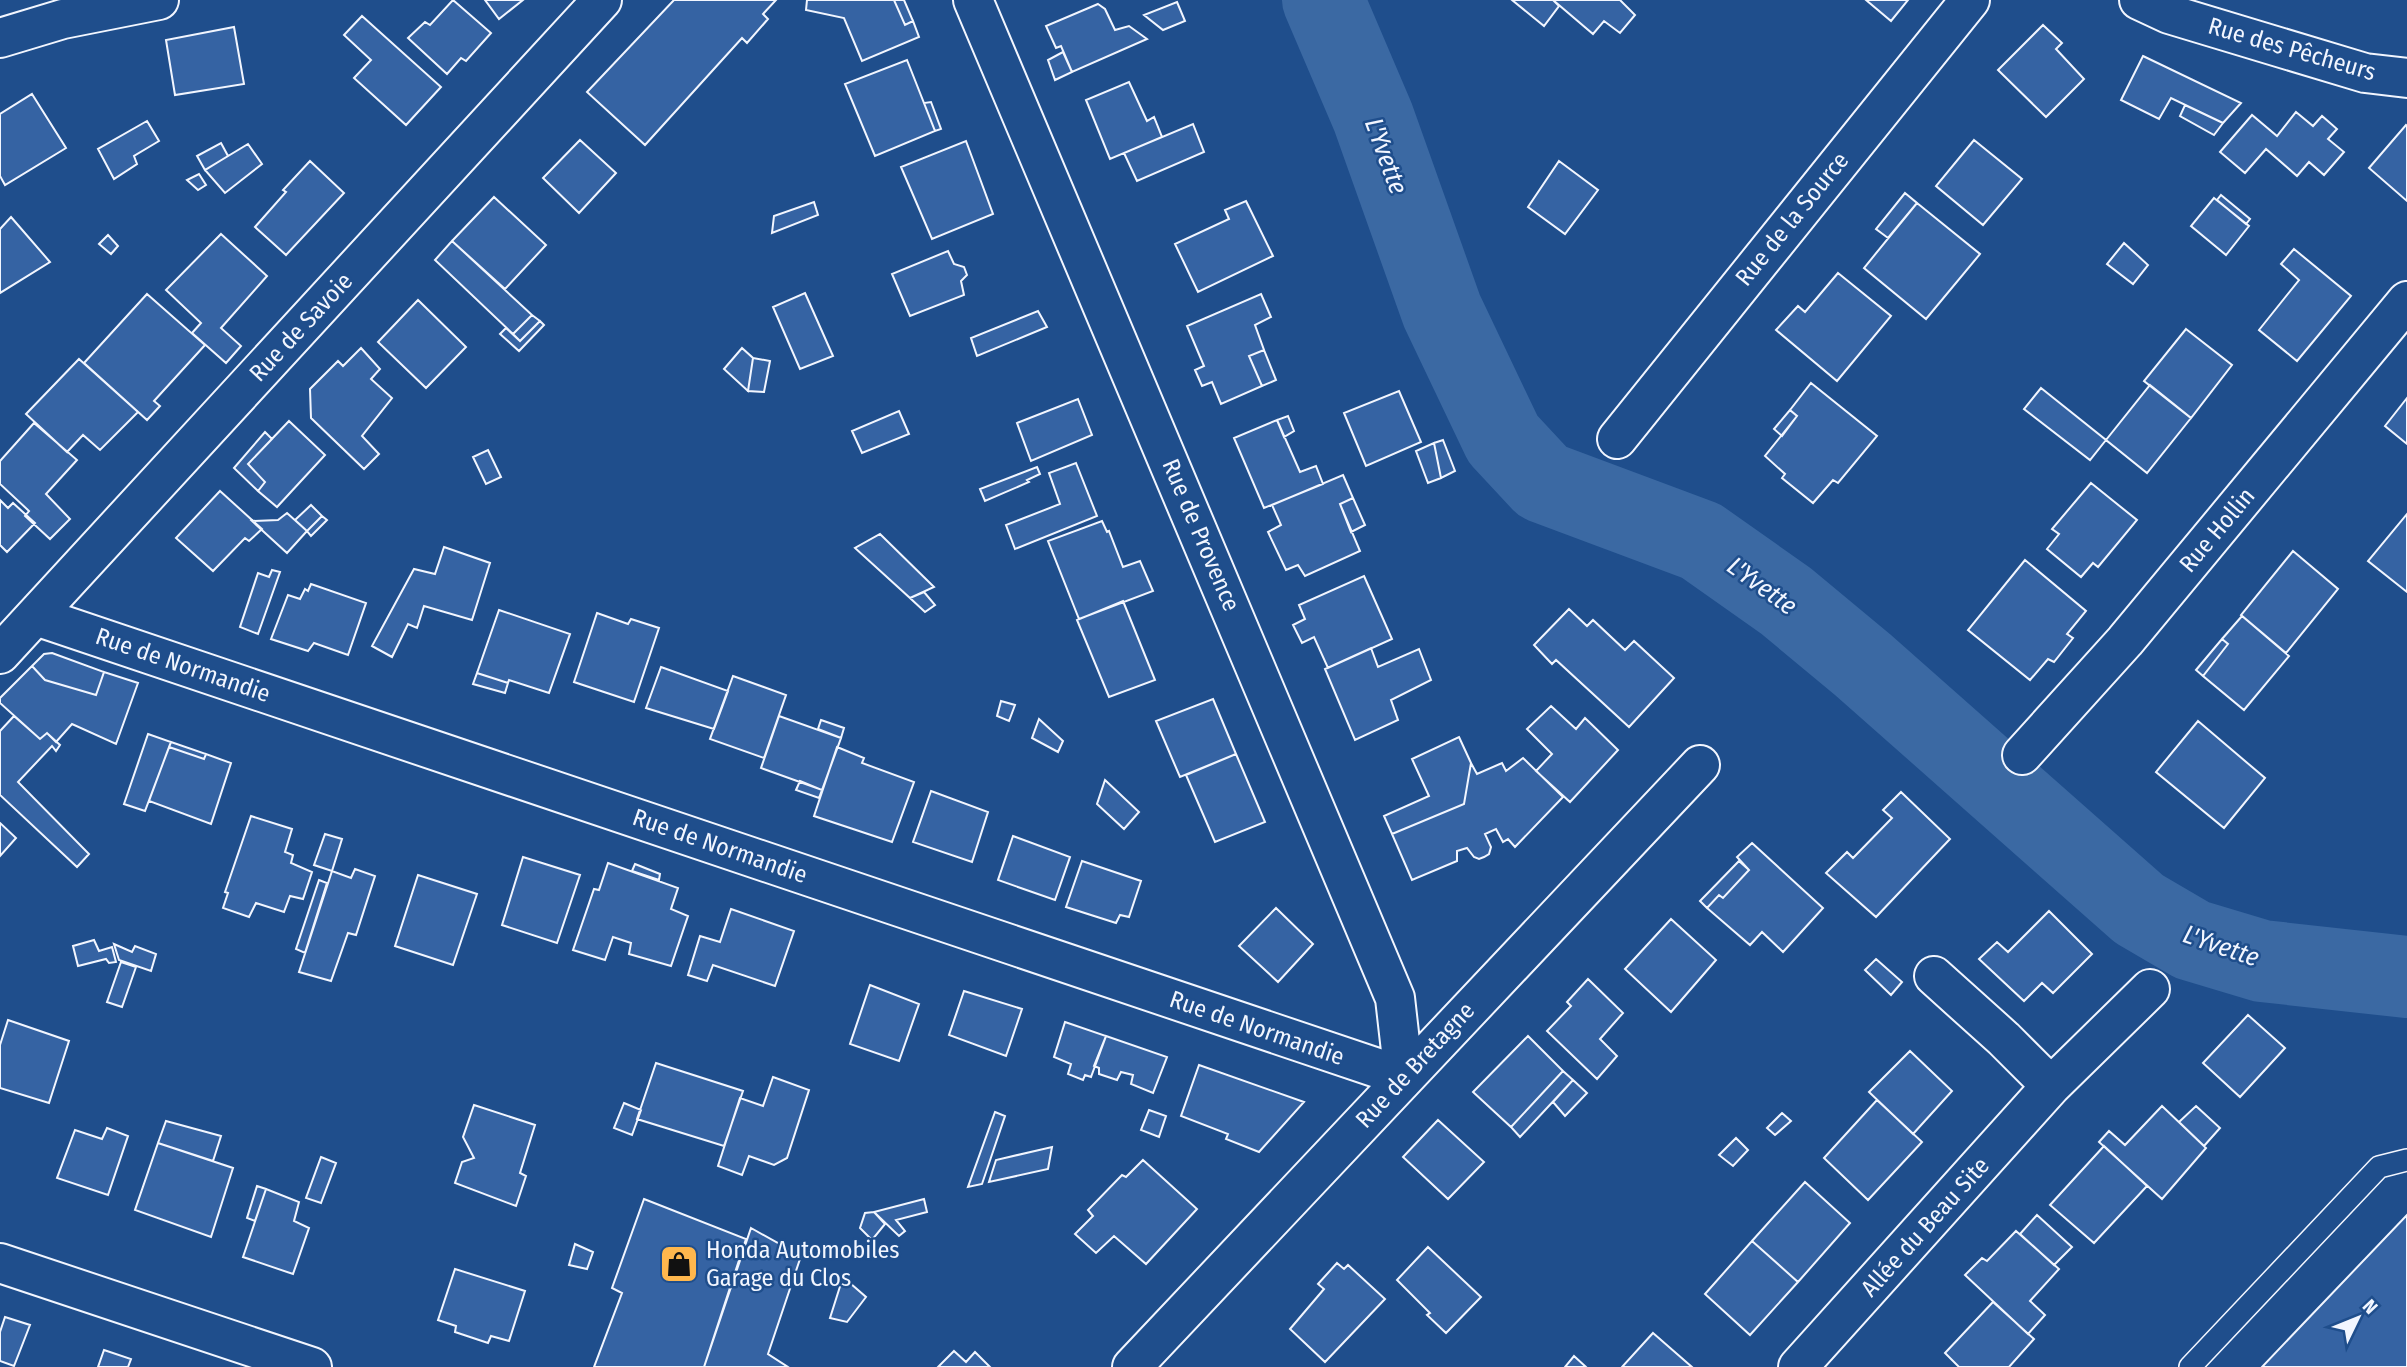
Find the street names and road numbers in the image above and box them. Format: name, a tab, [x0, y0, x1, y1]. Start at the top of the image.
street label: Rue des Pêcheurs	[2205, 12, 2379, 86]
street label: Rue de la Source	[1730, 147, 1854, 291]
street label: Rue de Savoie	[244, 267, 358, 387]
street label: Rue de Provence	[1156, 455, 1246, 615]
street label: Rue Hollin	[2174, 482, 2260, 578]
street label: Rue de Normandie	[92, 622, 274, 708]
street label: Rue de Normandie	[629, 803, 811, 889]
street label: Rue de Normandie	[1166, 985, 1348, 1071]
street label: Rue de Bretagne	[1350, 997, 1480, 1133]
street label: Allée du Beau Site	[1855, 1152, 1995, 1302]

